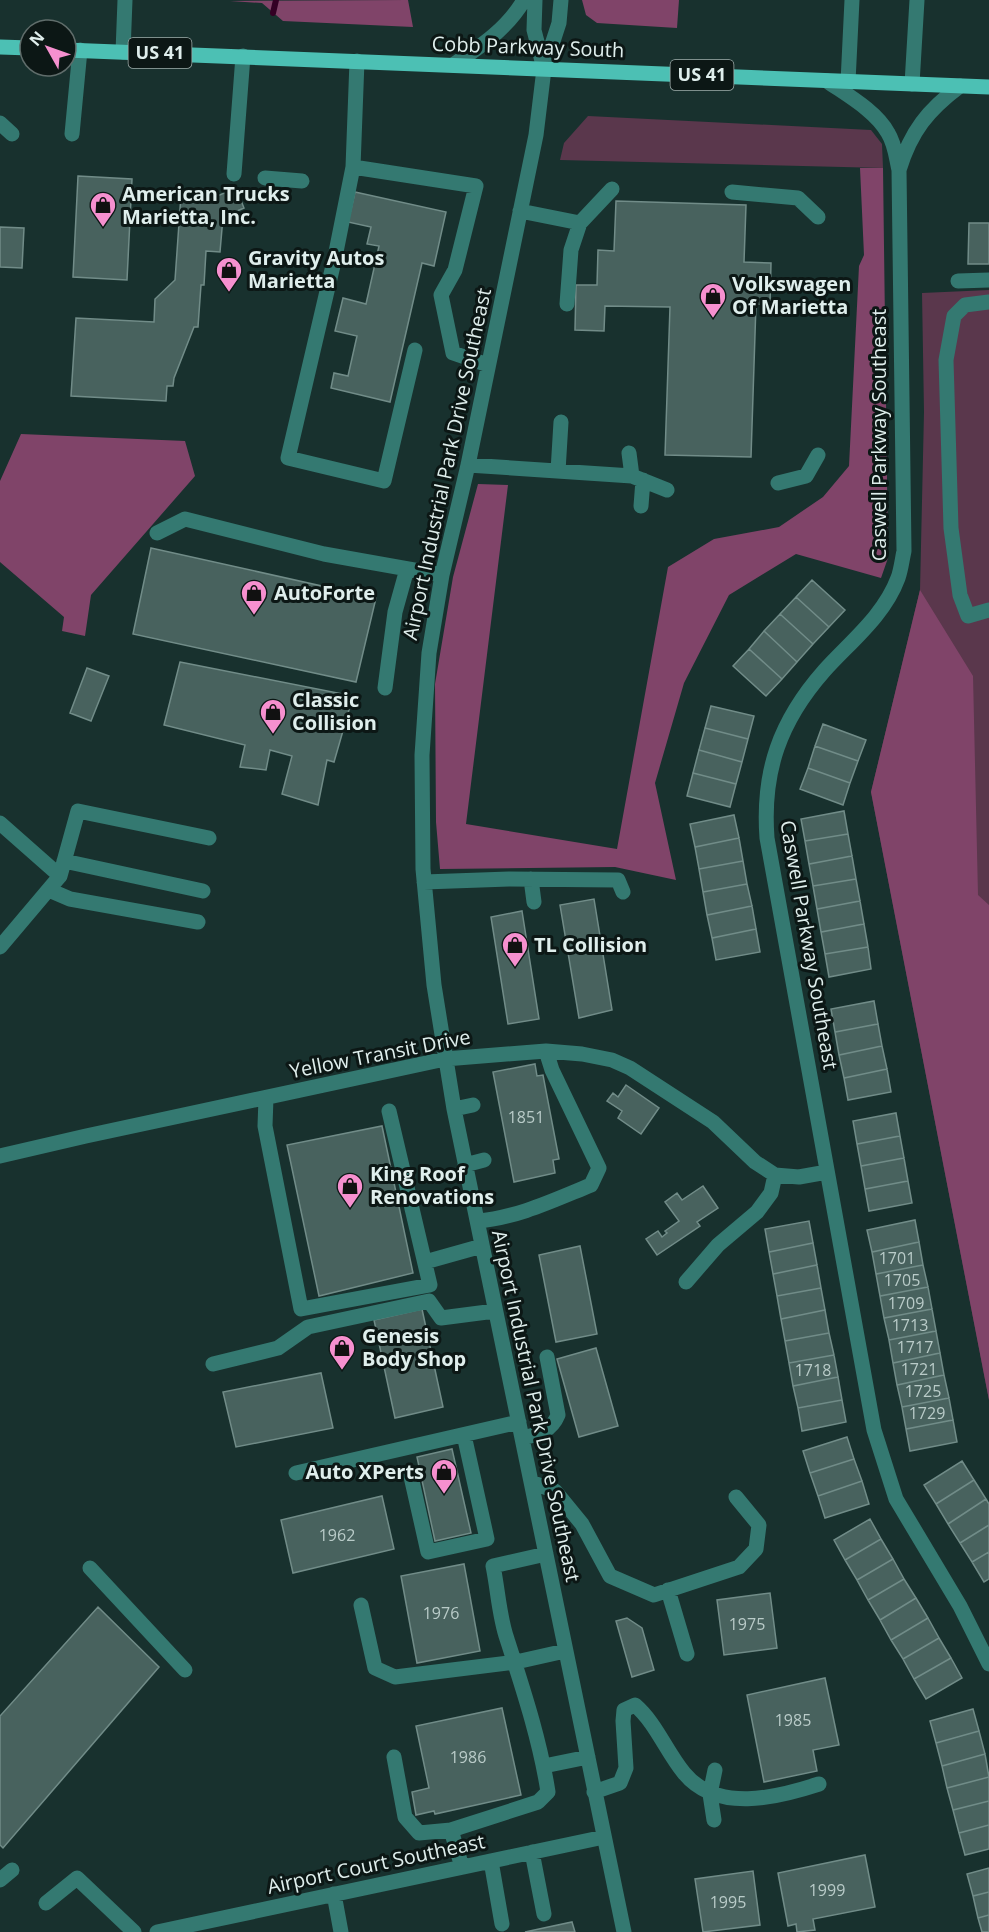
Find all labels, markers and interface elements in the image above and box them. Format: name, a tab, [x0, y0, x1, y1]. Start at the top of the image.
north arrow	[18, 18, 78, 78]
text: N	[24, 26, 49, 50]
street label: Cobb Parkway South	[431, 30, 625, 63]
road number: US 41	[128, 38, 192, 68]
road number: US 41	[670, 60, 734, 90]
place label: American Trucks Marietta, Inc.	[122, 180, 290, 230]
shop icon: American Trucks Marietta, Inc.	[88, 190, 118, 228]
place label: Gravity Autos Marietta	[248, 244, 384, 294]
shop icon: Gravity Autos Marietta	[214, 255, 244, 293]
place label: Volkswagen Of Marietta	[732, 270, 851, 320]
shop icon: Volkswagen Of Marietta	[698, 281, 728, 319]
street label: Airport Industrial Park Drive Southeast	[396, 285, 497, 642]
street label: Caswell Parkway Southeast	[865, 309, 892, 561]
shop icon: AutoForte	[239, 578, 269, 616]
place label: AutoForte	[274, 579, 375, 606]
place label: Classic Collision	[292, 686, 377, 736]
shop icon: Classic Collision	[258, 697, 288, 735]
street label: Caswell Parkway Southeast	[774, 818, 845, 1072]
shop icon: TL Collision	[500, 930, 530, 968]
place label: TL Collision	[534, 931, 647, 958]
street label: Yellow Transit Drive	[287, 1023, 473, 1084]
house number: 1851	[508, 1106, 544, 1128]
place label: King Roof Renovations	[370, 1160, 494, 1210]
shop icon: King Roof Renovations	[335, 1171, 365, 1209]
street label: Airport Industrial Park Drive Southeast	[486, 1227, 587, 1584]
house number: 1701	[879, 1247, 915, 1269]
house number: 1705	[884, 1269, 920, 1291]
house number: 1709	[888, 1292, 924, 1314]
house number: 1713	[892, 1314, 928, 1336]
place label: Genesis Body Shop	[362, 1322, 466, 1372]
shop icon: Genesis Body Shop	[327, 1333, 357, 1371]
house number: 1717	[897, 1336, 933, 1358]
house number: 1721	[901, 1358, 937, 1380]
house number: 1718	[795, 1359, 831, 1381]
house number: 1725	[905, 1380, 941, 1402]
house number: 1729	[909, 1402, 945, 1424]
shop icon: Auto XPerts	[429, 1457, 459, 1495]
place label: Auto XPerts	[305, 1458, 424, 1485]
house number: 1962	[319, 1524, 355, 1546]
house number: 1976	[423, 1602, 459, 1624]
house number: 1975	[729, 1613, 765, 1635]
house number: 1985	[775, 1709, 811, 1731]
house number: 1986	[450, 1746, 486, 1768]
street label: Airport Court Southeast	[265, 1827, 487, 1900]
house number: 1999	[809, 1879, 845, 1901]
house number: 1995	[710, 1891, 746, 1913]

